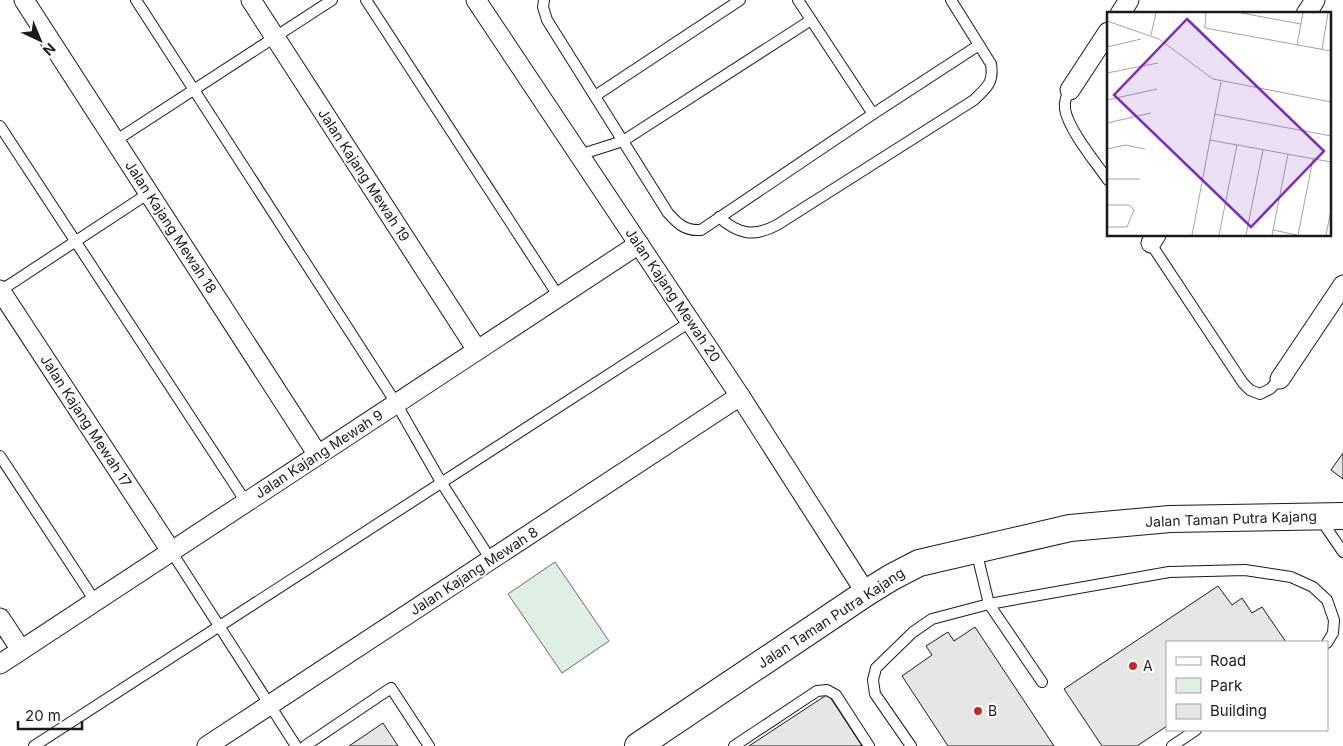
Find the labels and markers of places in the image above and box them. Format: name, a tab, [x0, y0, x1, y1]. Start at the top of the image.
place label: A	[1143, 657, 1153, 674]
marker: A	[1127, 660, 1139, 672]
place label: B	[988, 702, 997, 719]
marker: B	[972, 705, 984, 717]

